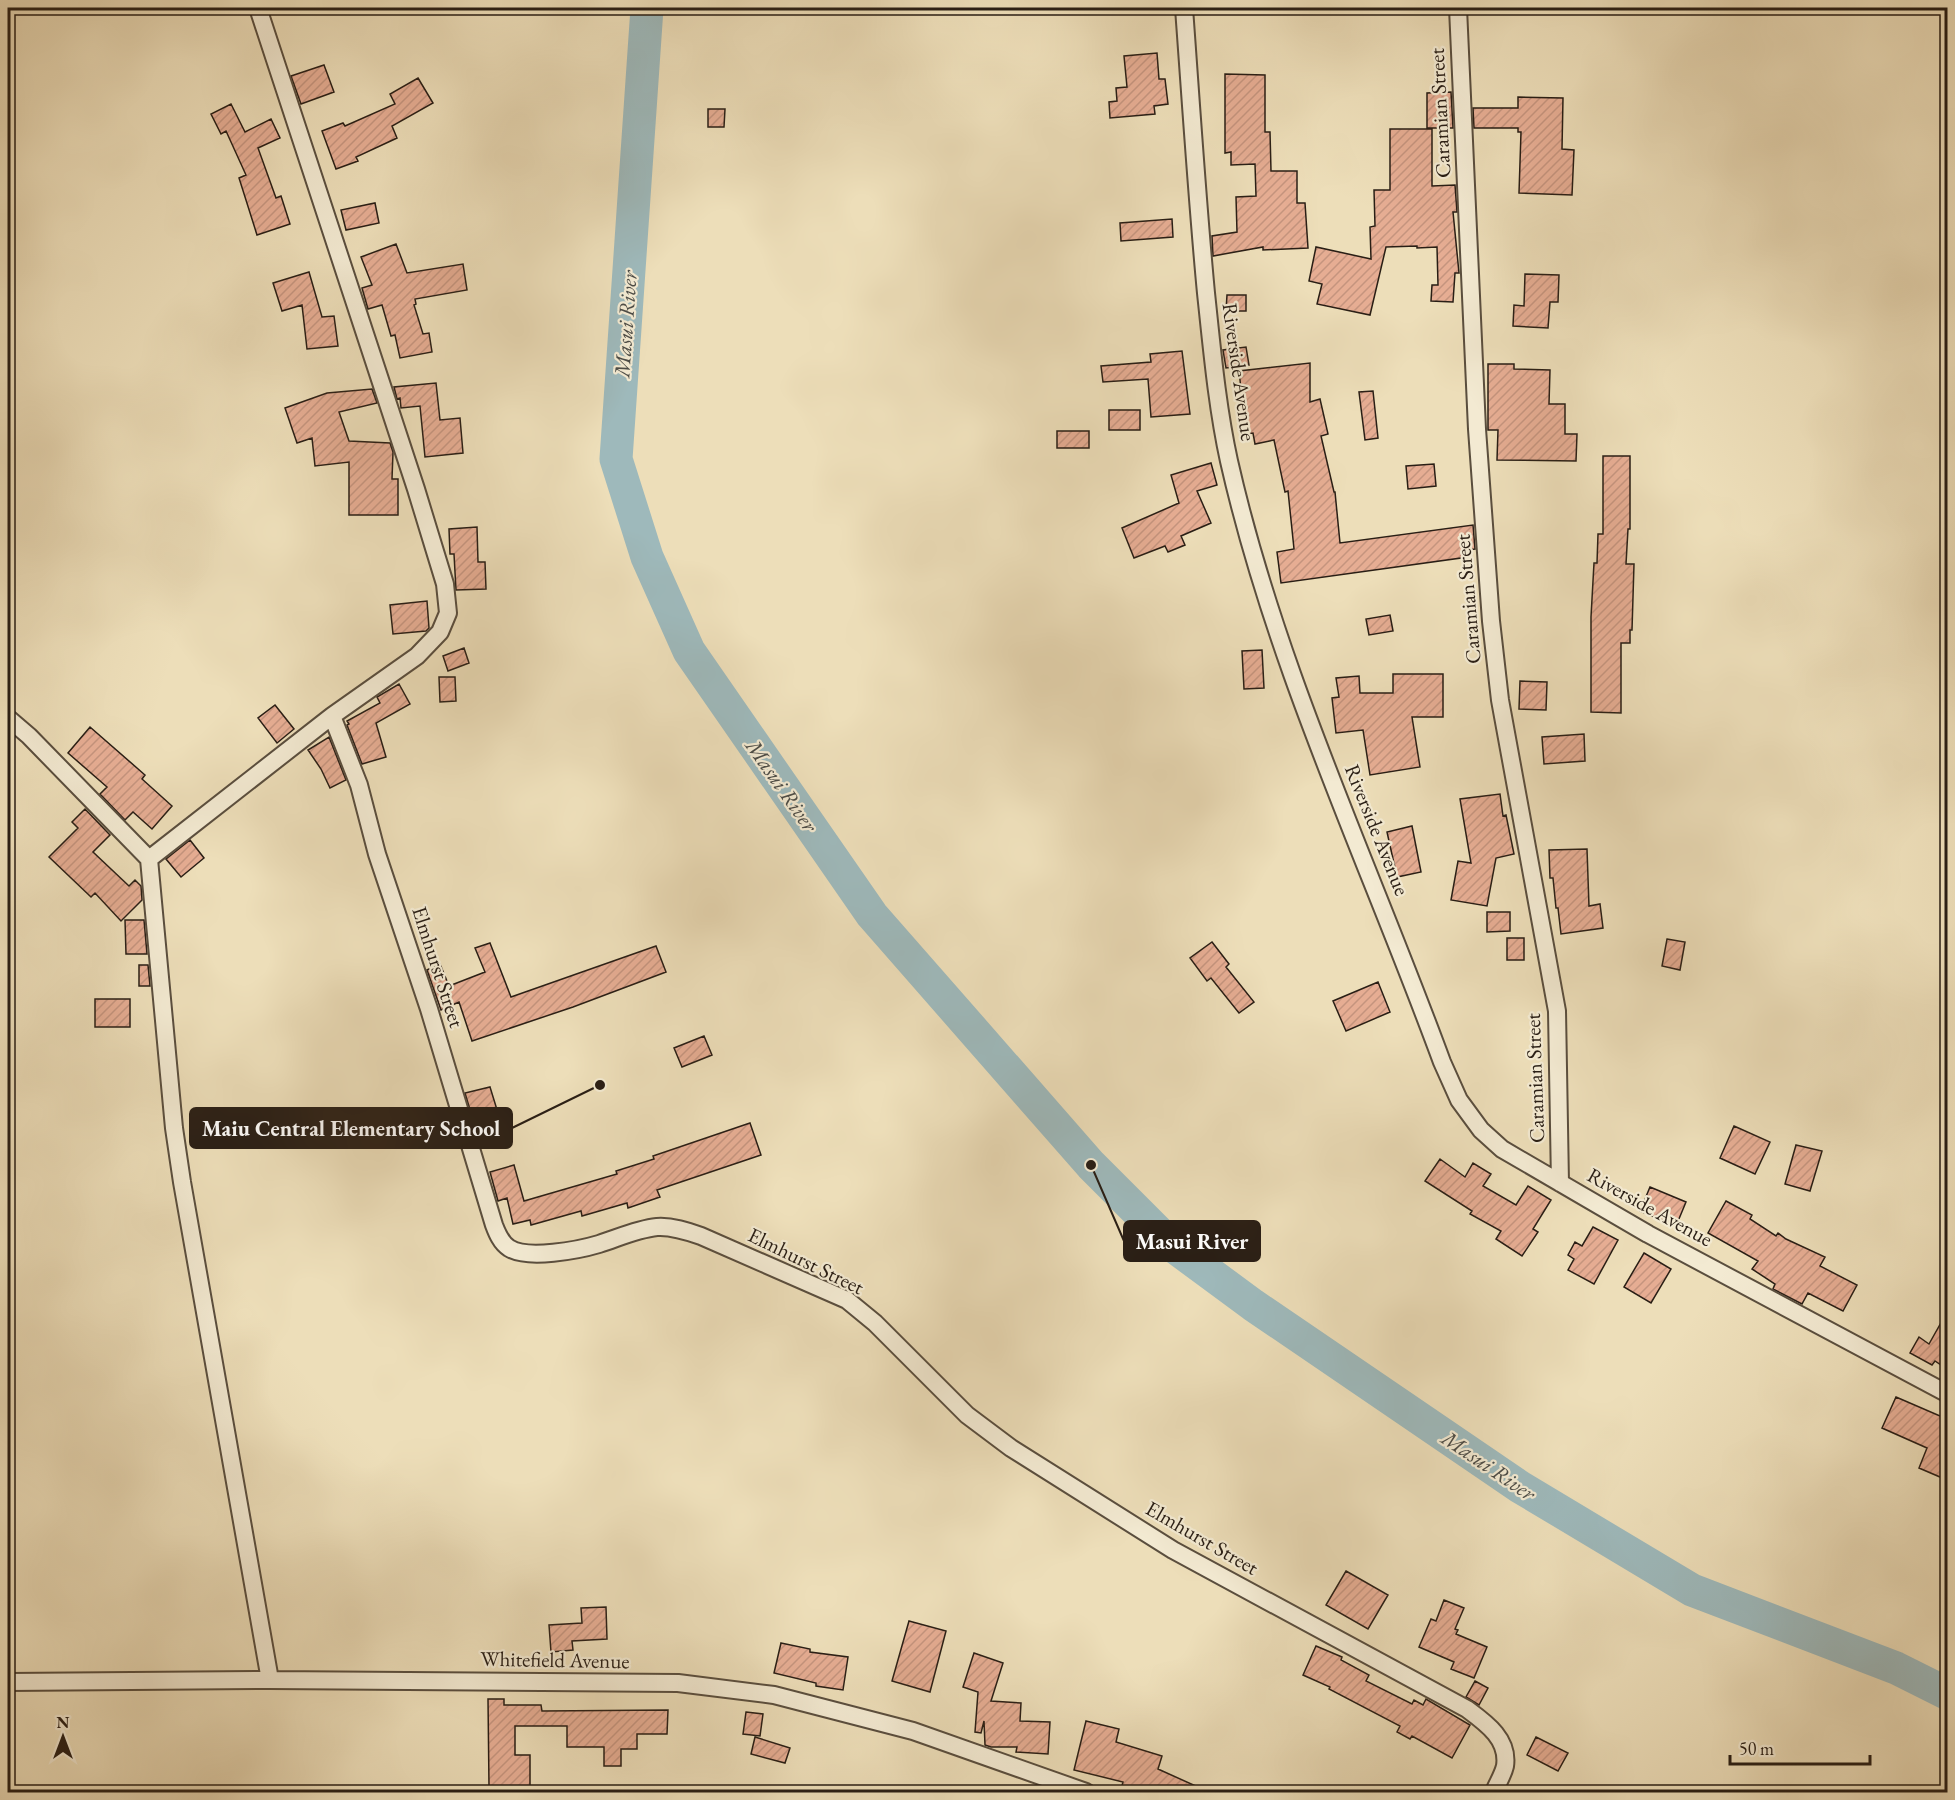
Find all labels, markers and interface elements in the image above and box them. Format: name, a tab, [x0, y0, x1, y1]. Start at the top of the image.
street label: Caramian Street	[1423, 47, 1456, 179]
water label: Masui River	[607, 268, 644, 381]
street label: Riverside Avenue	[1216, 301, 1263, 443]
street label: Caramian Street	[1448, 533, 1487, 665]
water label: Masui River	[738, 731, 825, 839]
street label: Riverside Avenue	[1339, 760, 1416, 899]
street label: Elmhurst Street	[406, 903, 471, 1031]
street label: Caramian Street	[1519, 1012, 1550, 1143]
callout: Maiu Central Elementary School	[190, 1108, 512, 1148]
text: Maiu Central Elementary School	[202, 1114, 500, 1143]
street label: Riverside Avenue	[1583, 1161, 1718, 1252]
street label: Elmhurst Street	[744, 1221, 869, 1300]
callout: Masui River	[1124, 1221, 1260, 1261]
text: Masui River	[1136, 1227, 1249, 1256]
water label: Masui River	[1435, 1422, 1543, 1508]
street label: Elmhurst Street	[1141, 1494, 1264, 1581]
street label: Whitefield Avenue	[480, 1645, 630, 1674]
north arrow	[33, 1707, 93, 1767]
text: N	[57, 1712, 70, 1733]
scale bar	[1730, 1728, 1870, 1766]
text: 50 m	[1739, 1737, 1774, 1760]

